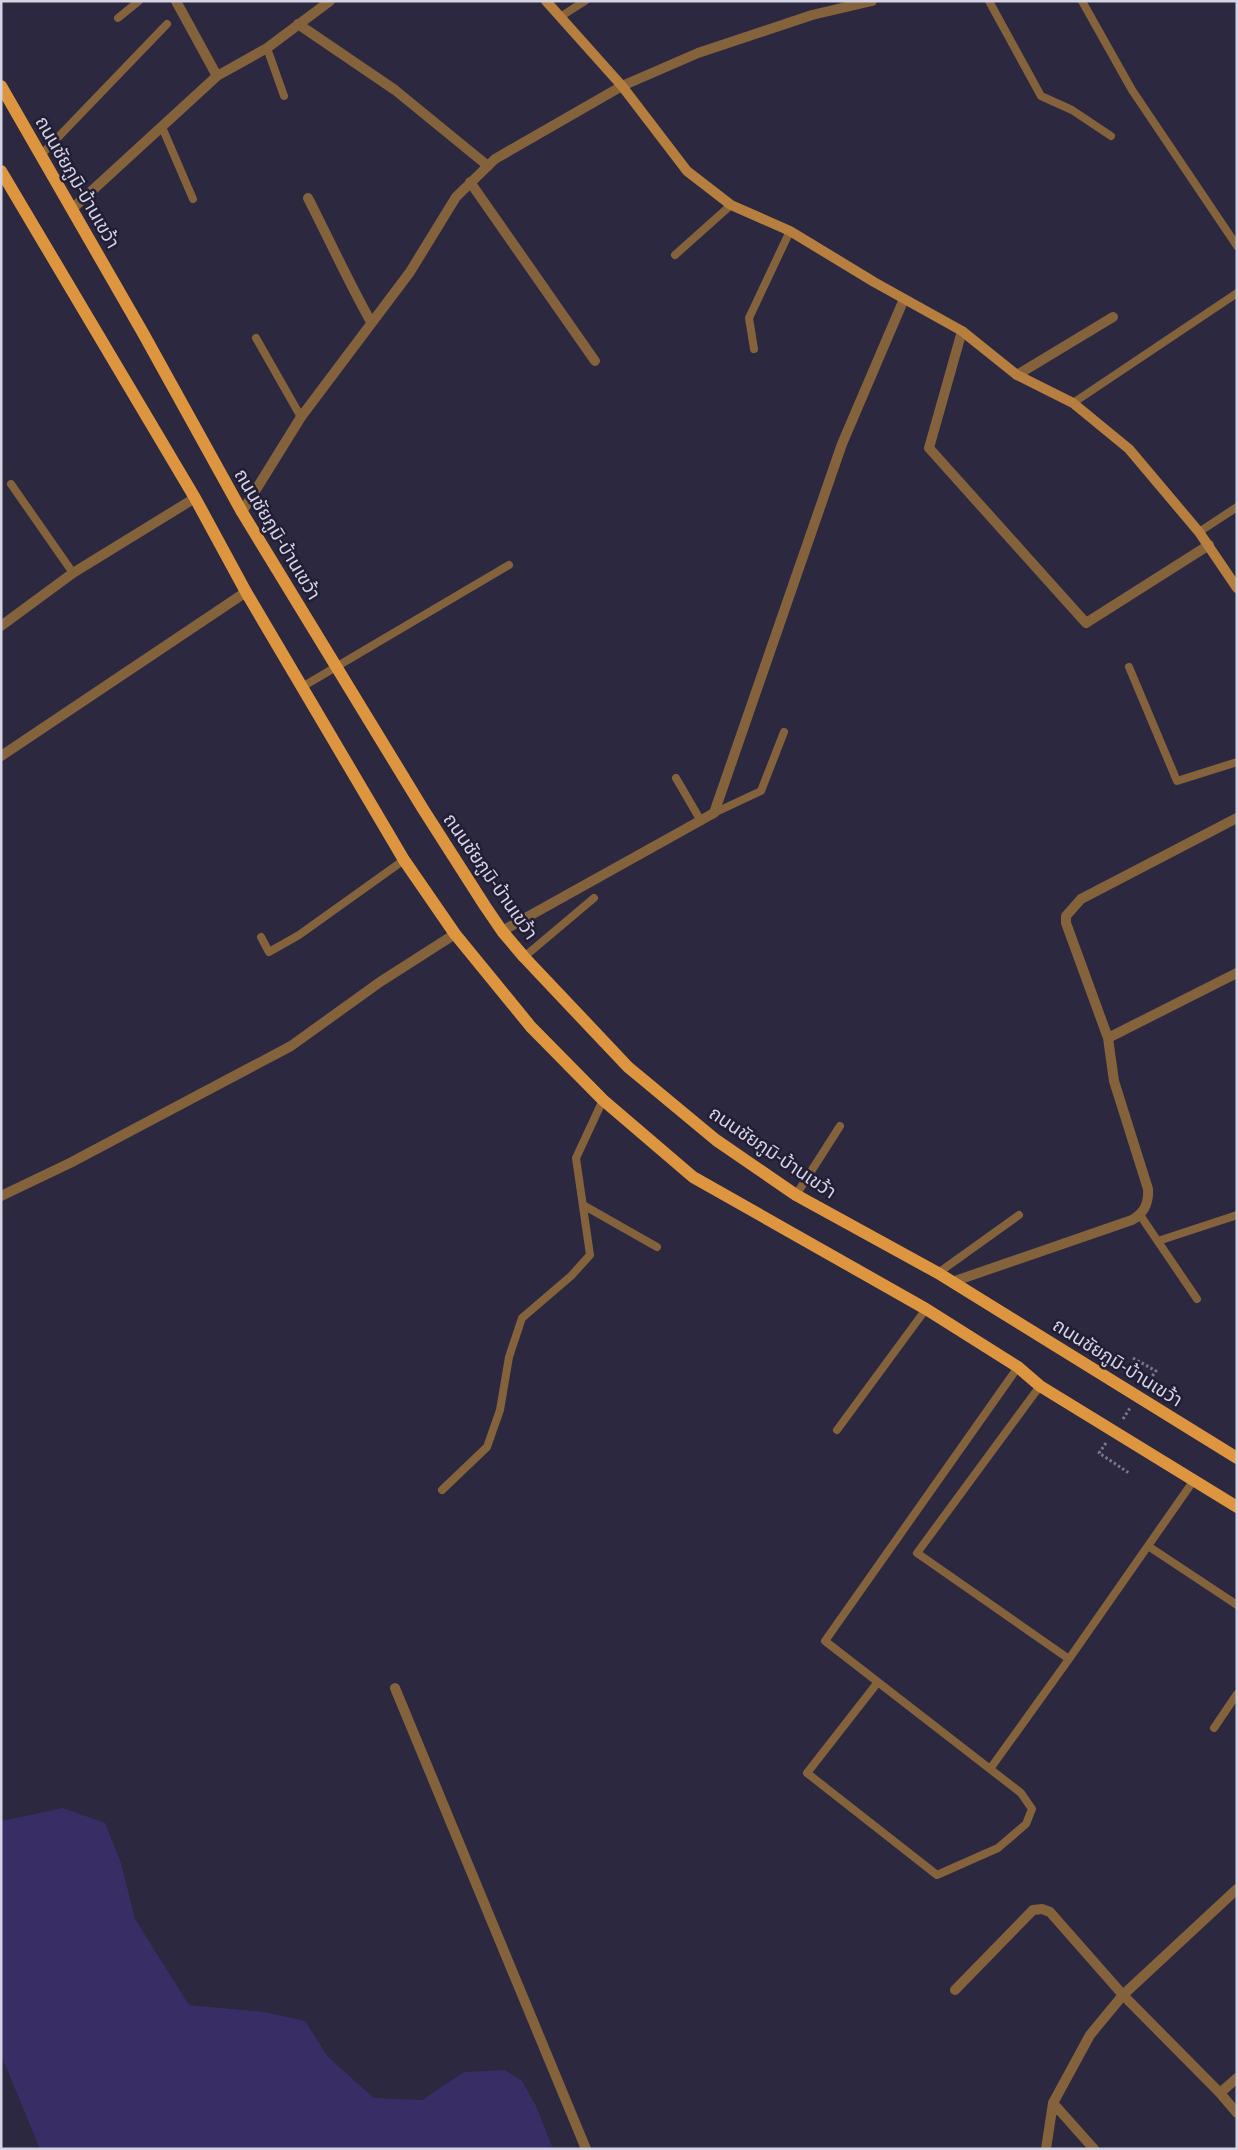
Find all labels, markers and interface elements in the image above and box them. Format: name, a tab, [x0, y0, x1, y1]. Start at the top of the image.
street label: ถนนชัยภูมิ-บ้านเขว้า	[30, 112, 126, 253]
street label: ถนนชัยภูมิ-บ้านเขว้า	[229, 464, 327, 604]
street label: ถนนชัยภูมิ-บ้านเขว้า	[438, 808, 544, 944]
street label: ถนนชัยภูมิ-บ้านเขว้า	[704, 1100, 841, 1204]
street label: ถนนชัยภูมิ-บ้านเขว้า	[1048, 1312, 1187, 1412]

